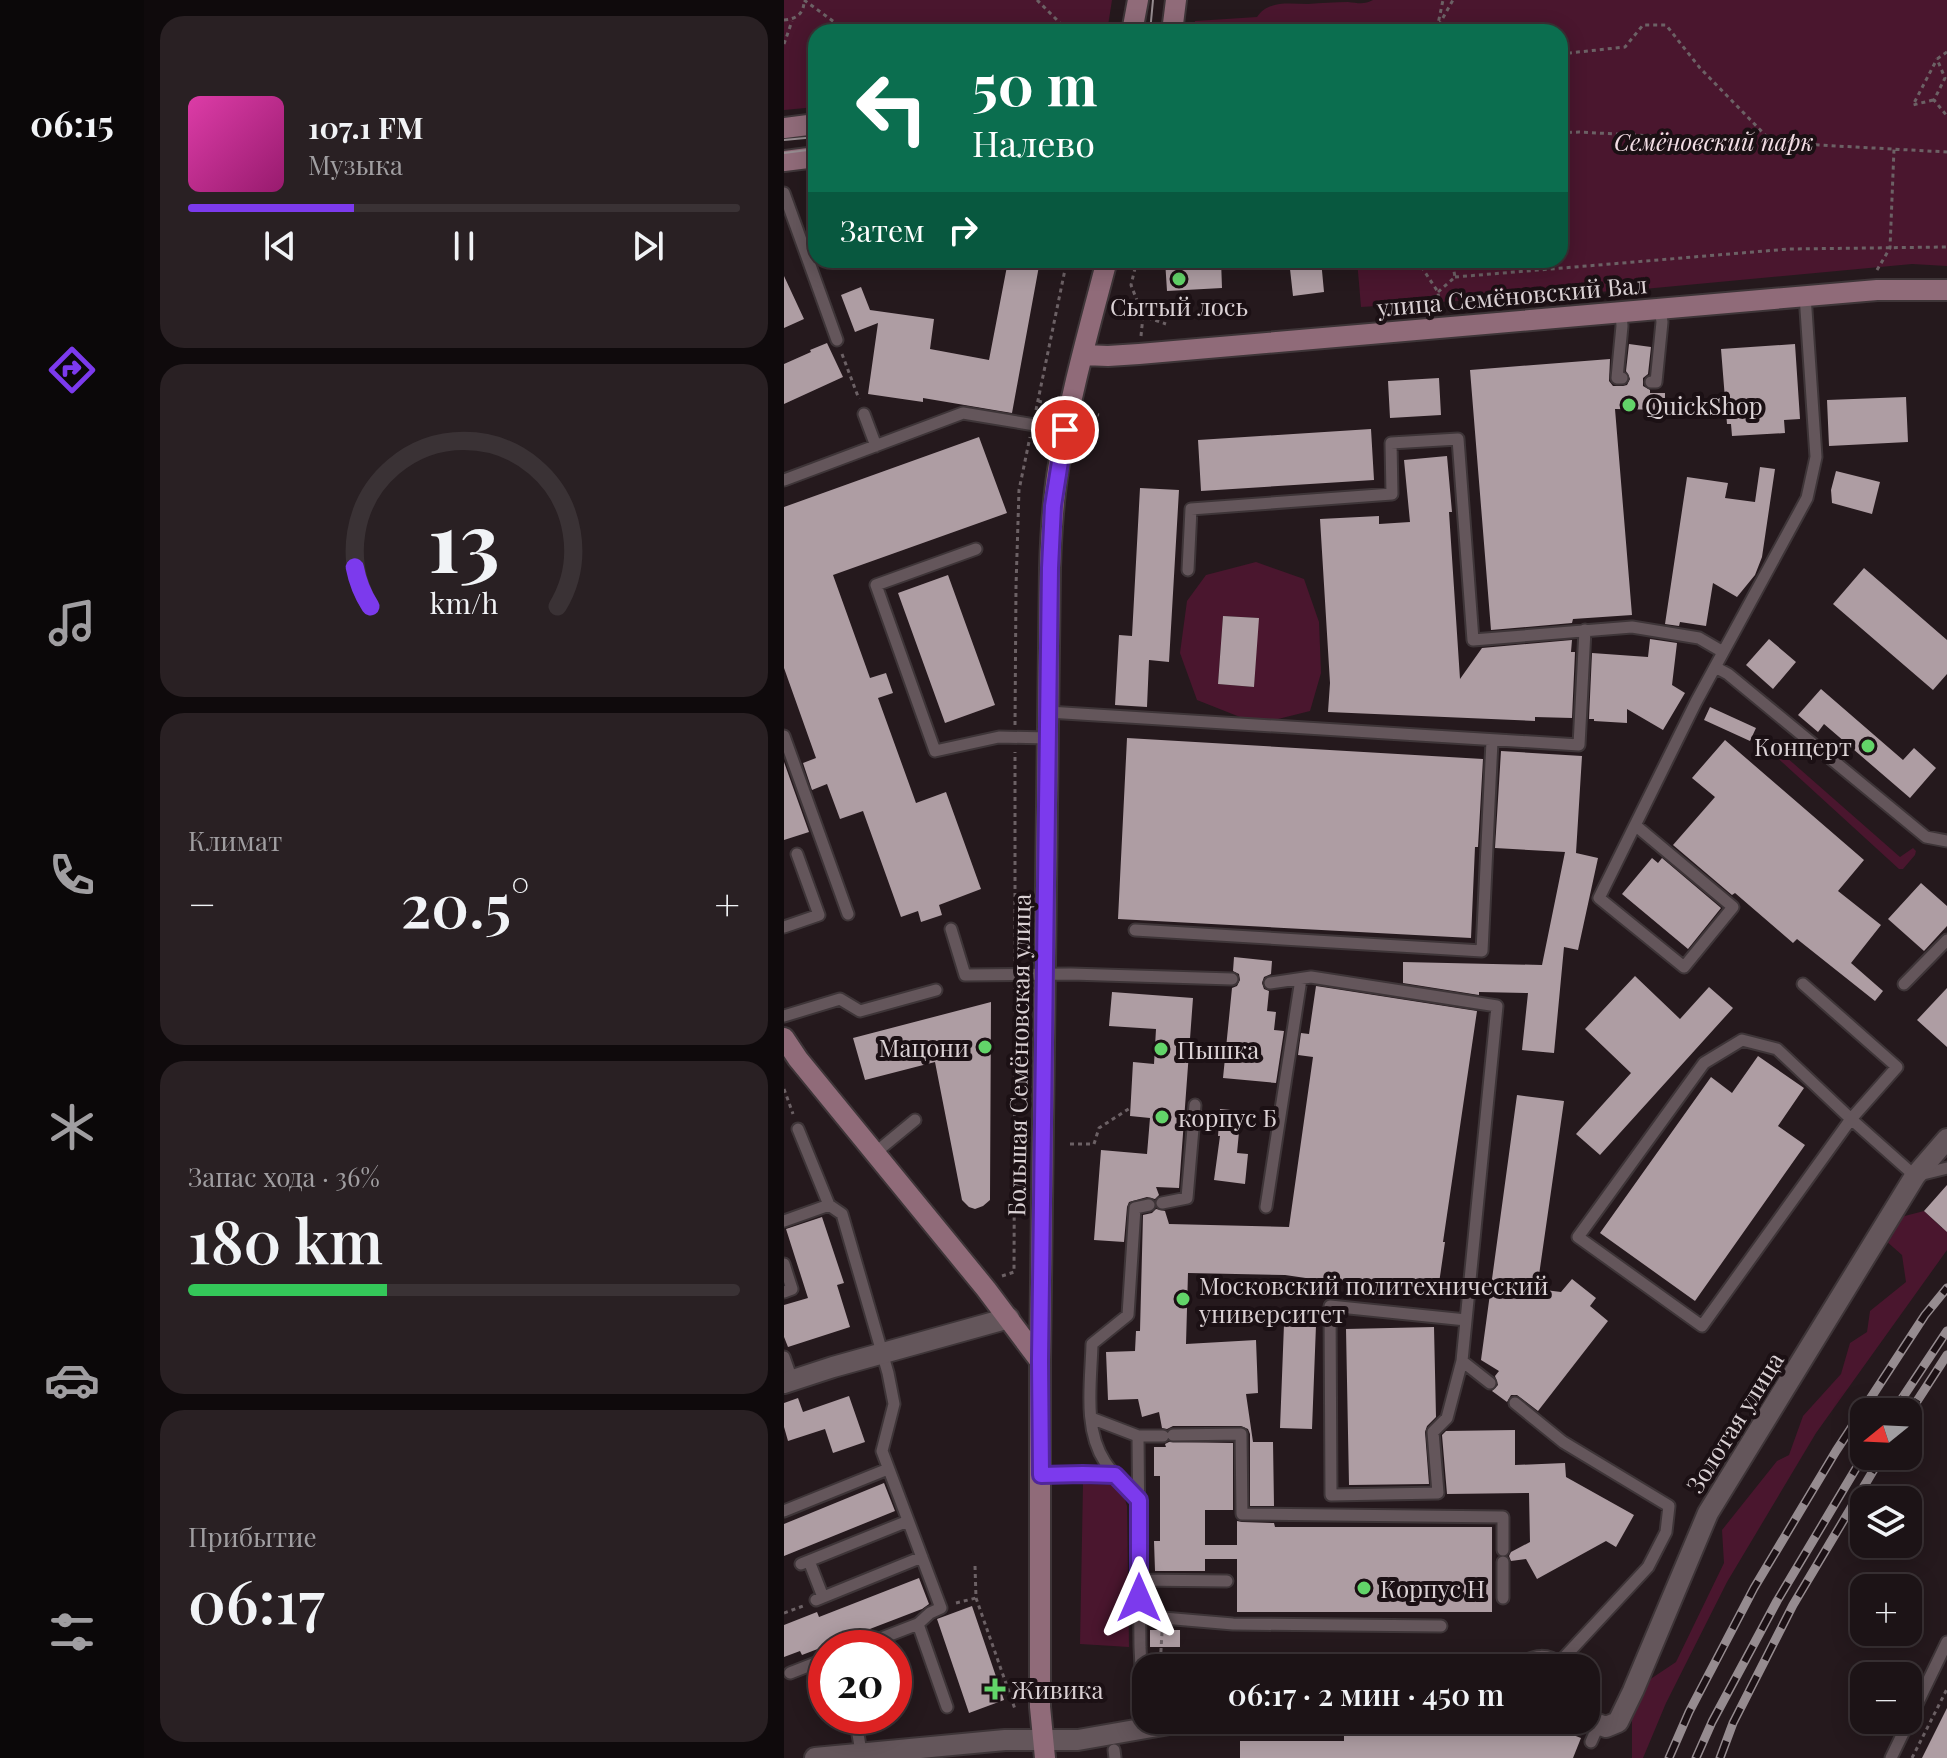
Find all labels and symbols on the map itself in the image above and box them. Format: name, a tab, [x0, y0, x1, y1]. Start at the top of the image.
park label: Семёновский парк	[1614, 125, 1814, 157]
street label: улица Семёновский Вал	[1374, 267, 1649, 323]
marker: Сытый лось	[1170, 270, 1188, 288]
place label: Сытый лось	[1110, 290, 1248, 322]
place label: QuickShop	[1645, 389, 1763, 421]
pin	[1031, 396, 1099, 464]
marker: QuickShop	[1620, 396, 1638, 414]
place label: Концерт	[1754, 730, 1852, 762]
marker: Концерт	[1859, 737, 1877, 755]
street label: Большая Семёновская улица	[999, 893, 1037, 1217]
place label: Мацони	[879, 1031, 969, 1063]
place label: Пышка	[1177, 1033, 1259, 1065]
marker: Мацони	[976, 1038, 994, 1056]
marker: Пышка	[1152, 1040, 1170, 1058]
place label: корпус Б	[1178, 1101, 1277, 1133]
marker: корпус Б	[1153, 1108, 1171, 1126]
place label: Московский политехнический университет	[1198, 1269, 1548, 1329]
marker: Московский политехнический университет	[1174, 1290, 1192, 1308]
street label: Золотая улица	[1678, 1346, 1790, 1498]
north arrow	[1850, 1398, 1922, 1470]
position arrow	[1097, 1556, 1181, 1640]
place label: Корпус Н	[1380, 1572, 1485, 1604]
marker: Корпус Н	[1355, 1579, 1373, 1597]
speed limit sign: 20	[808, 1630, 912, 1734]
place label: Живика	[1011, 1673, 1103, 1705]
marker: Живика	[986, 1680, 1004, 1698]

